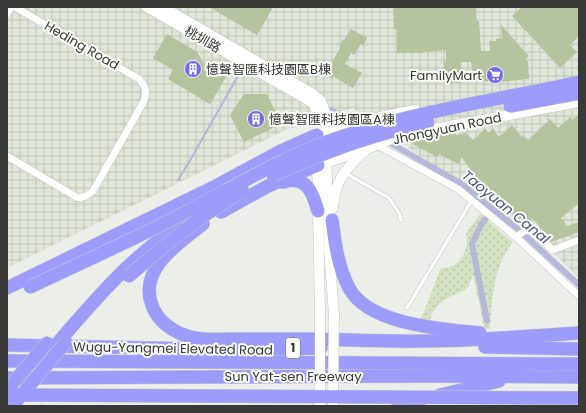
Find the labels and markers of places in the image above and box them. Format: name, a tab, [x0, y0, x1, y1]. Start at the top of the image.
building icon: 憶聲智匯科技園區B棟	[183, 59, 203, 79]
place label: 憶聲智匯科技園區B棟	[206, 60, 331, 79]
supermarket icon: FamilyMart	[485, 65, 505, 85]
place label: FamilyMart	[410, 66, 482, 85]
building icon: 憶聲智匯科技園區A棟	[246, 109, 266, 129]
place label: 憶聲智匯科技園區A棟	[269, 110, 395, 129]

